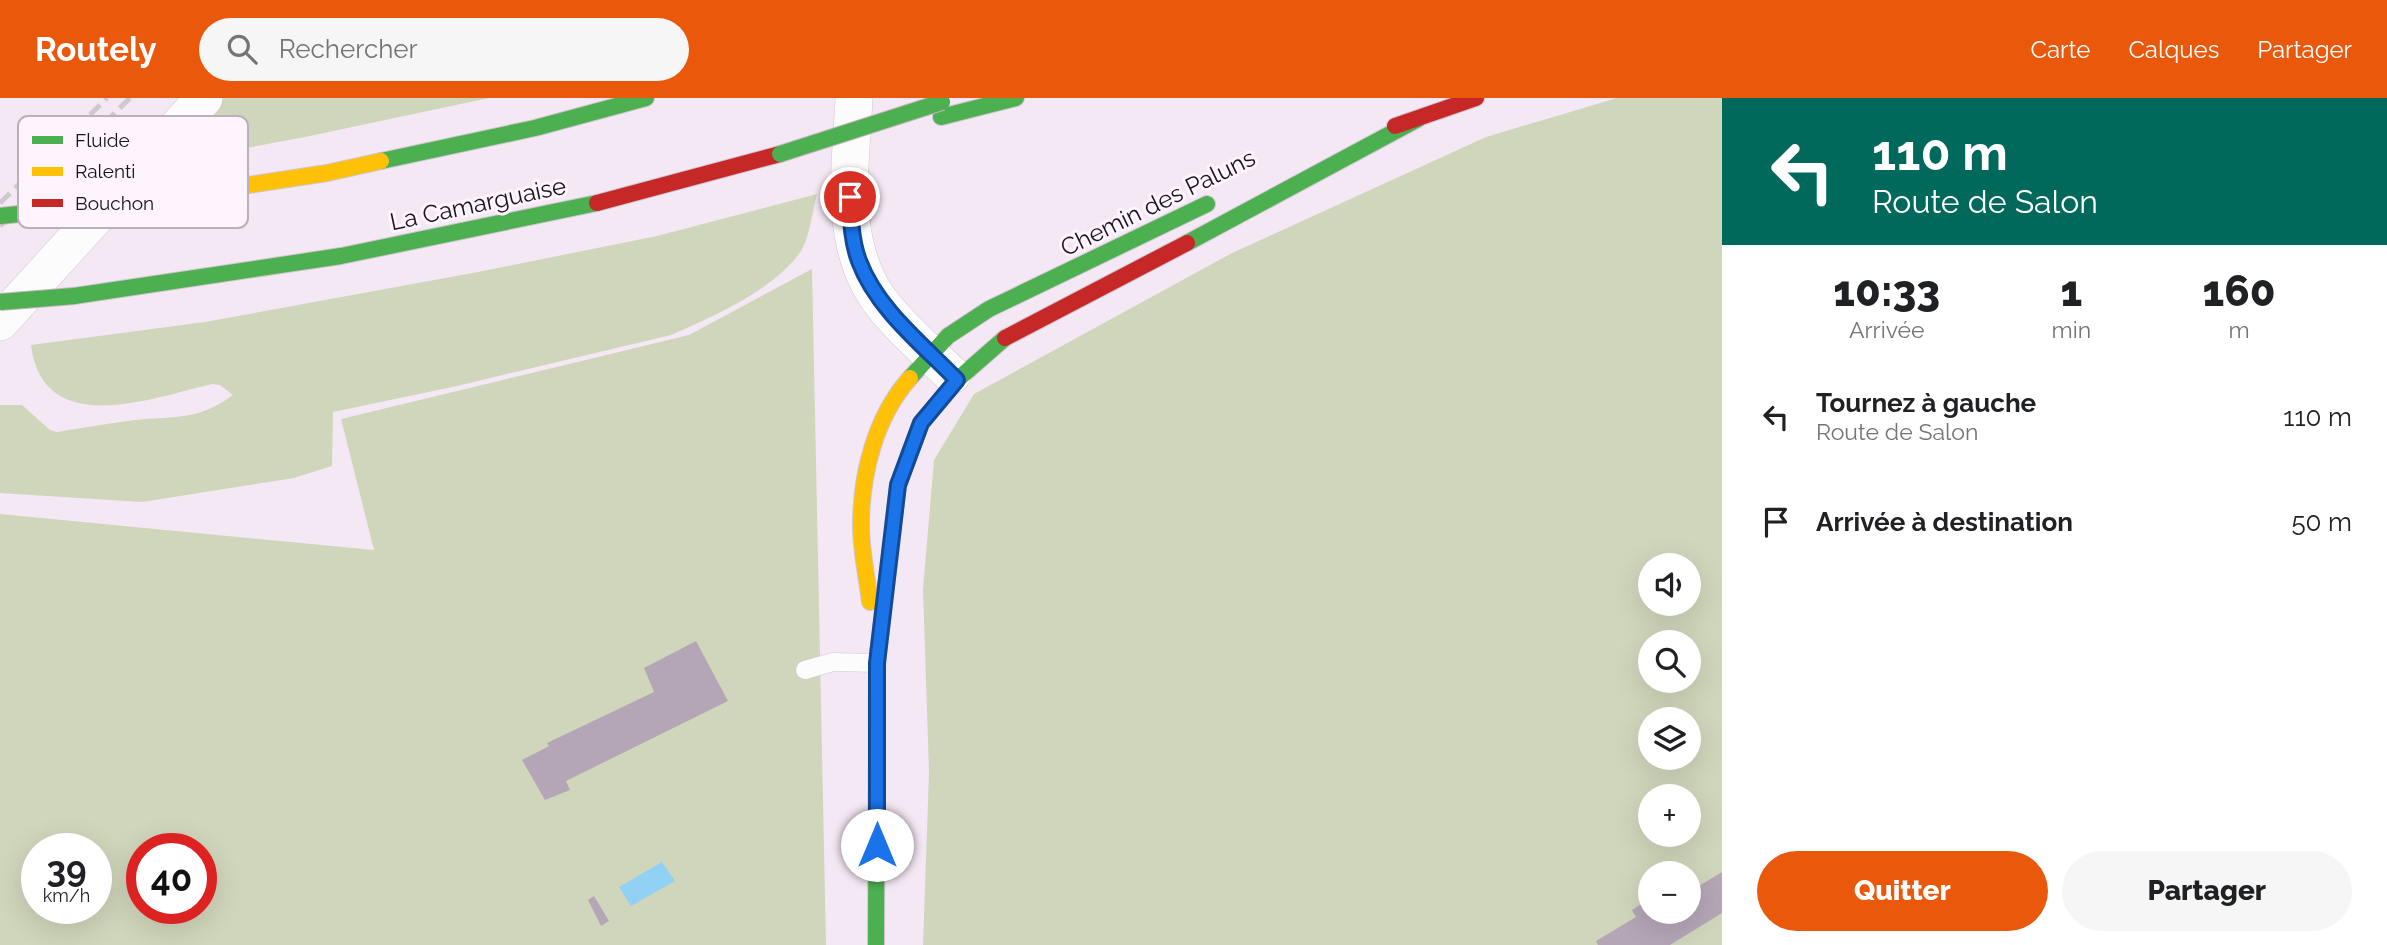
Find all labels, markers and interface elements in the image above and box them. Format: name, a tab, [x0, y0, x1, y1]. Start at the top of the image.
search box	[199, 18, 689, 81]
text: Routely	[35, 30, 157, 69]
icon: search	[223, 30, 261, 68]
text: Rechercher	[279, 34, 418, 64]
text: Carte	[2031, 35, 2090, 64]
text: Calques	[2128, 35, 2219, 64]
text: Partager	[2257, 35, 2352, 64]
legend	[18, 116, 248, 228]
text: 110 m	[1872, 124, 2008, 181]
icon: left	[1757, 126, 1848, 217]
text: Fluide	[75, 129, 130, 151]
street label: Chemin des Paluns	[1056, 143, 1260, 262]
text: Ralenti	[75, 160, 135, 182]
pin	[820, 167, 880, 227]
street label: La Camarguaise	[387, 171, 568, 236]
icon: arrive	[831, 178, 869, 216]
text: Route de Salon	[1872, 183, 2098, 220]
text: Bouchon	[75, 192, 154, 214]
text: 10:33	[1833, 267, 1940, 316]
text: 1	[2060, 267, 2082, 316]
text: 160	[2203, 267, 2276, 316]
text: Arrivée	[1849, 316, 1925, 343]
text: min	[2052, 316, 2091, 343]
text: m	[2228, 316, 2250, 343]
text: Tournez à gauche	[1816, 388, 2036, 418]
icon: left	[1757, 398, 1795, 436]
text: 110 m	[2283, 402, 2352, 432]
text: Route de Salon	[1816, 418, 1978, 445]
icon: arrive	[1757, 503, 1795, 541]
text: Arrivée à destination	[1816, 507, 2073, 537]
text: 50 m	[2291, 507, 2352, 537]
map controls	[1638, 553, 1701, 924]
button: sound	[1638, 553, 1701, 616]
button: search	[1638, 630, 1701, 693]
button: layers	[1638, 707, 1701, 770]
button: +	[1638, 784, 1701, 847]
position arrow	[840, 808, 914, 882]
speed limit sign: 40	[126, 833, 217, 924]
text: 39	[46, 849, 87, 890]
button: Quitter	[1757, 851, 2048, 931]
button: Partager	[2062, 851, 2352, 931]
button: −	[1638, 861, 1701, 924]
text: km/h	[43, 885, 90, 906]

